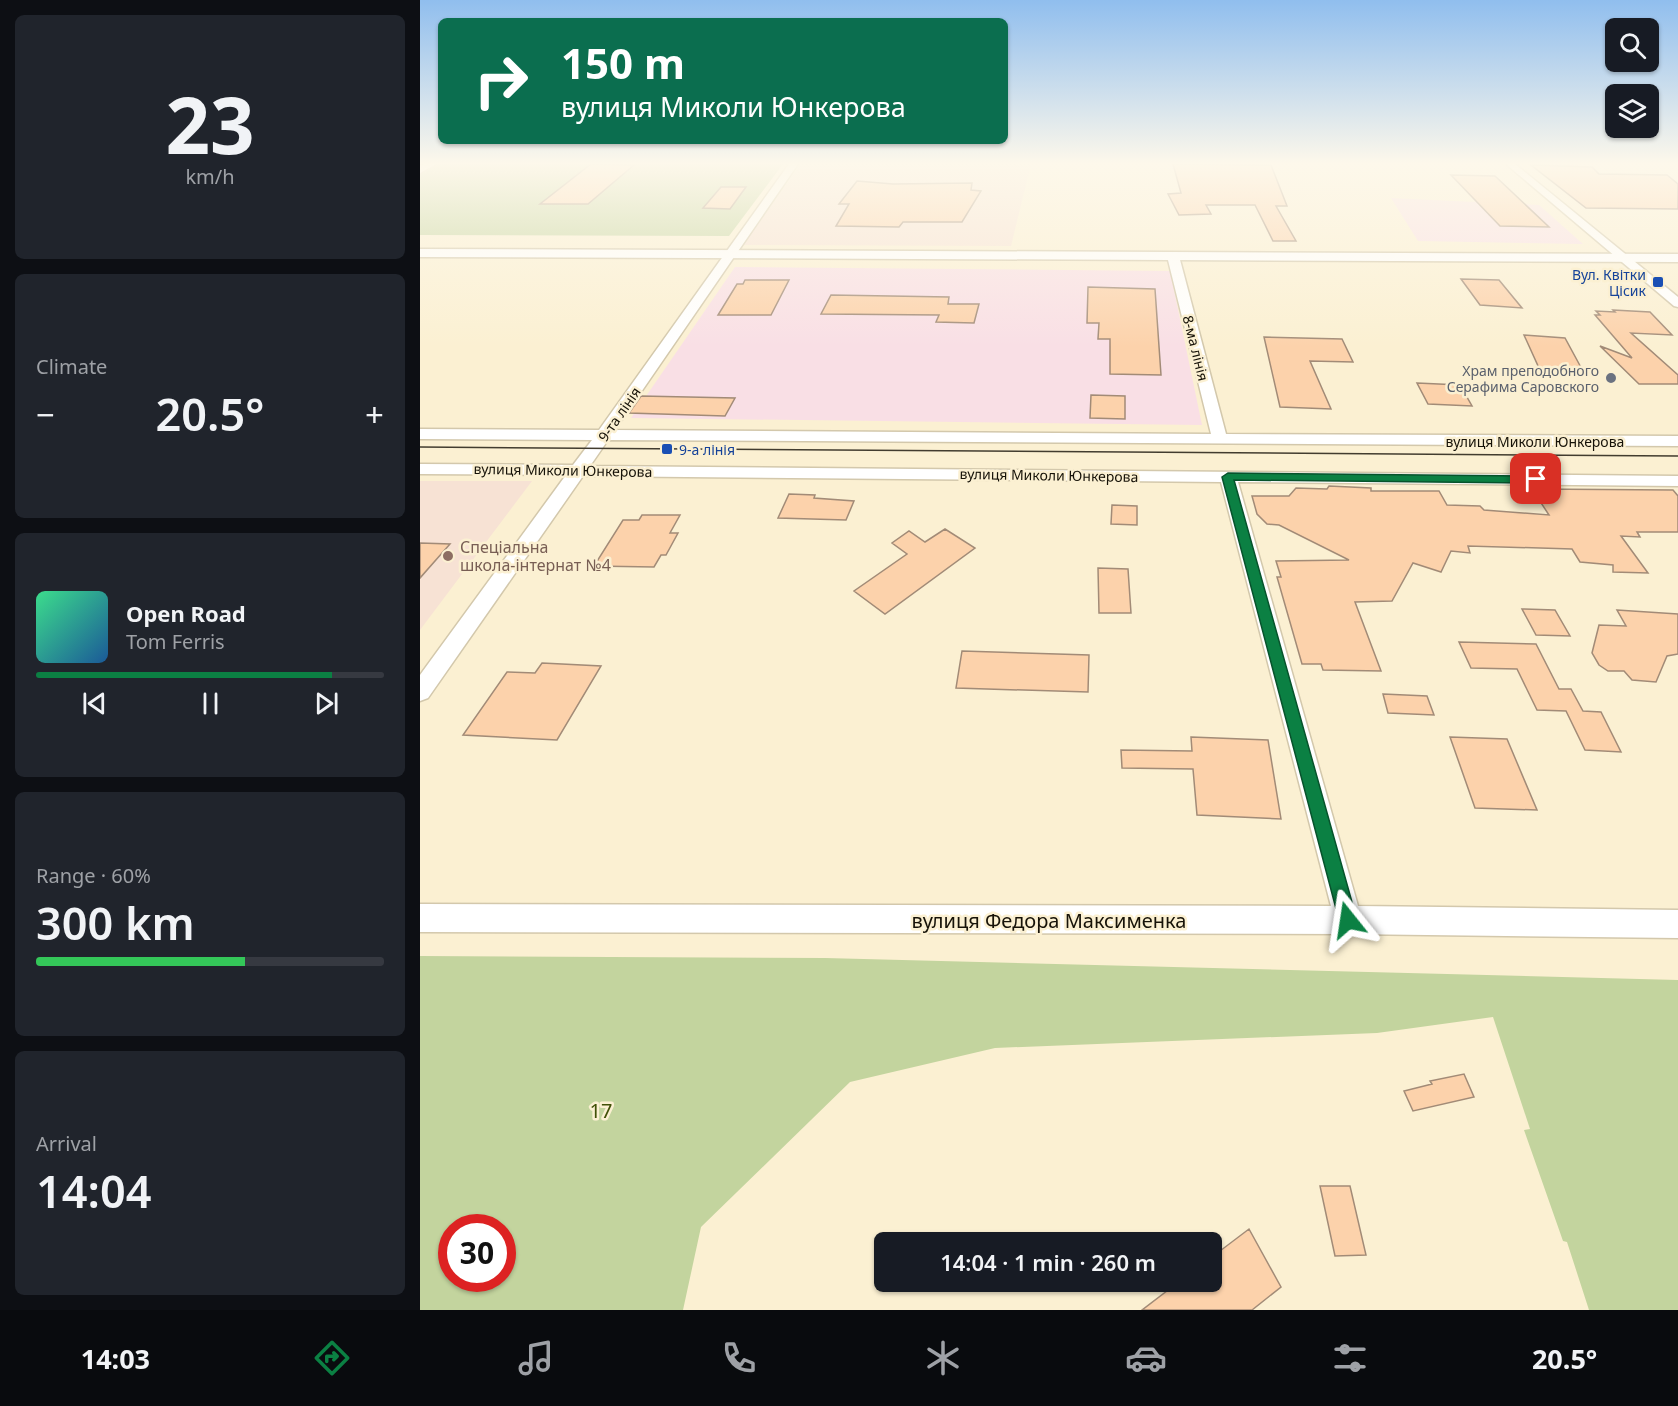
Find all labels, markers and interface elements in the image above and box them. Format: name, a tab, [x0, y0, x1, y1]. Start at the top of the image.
map controls	[1605, 18, 1659, 138]
button: search	[1605, 18, 1659, 72]
text: 150 m	[561, 34, 685, 91]
icon: right	[462, 42, 540, 120]
text: 23	[165, 71, 255, 177]
button: layers	[1605, 84, 1659, 138]
text: вулиця Миколи Юнкерова	[561, 88, 906, 125]
text: km/h	[185, 163, 235, 190]
place label: Вул. Квітки Цісик	[1572, 265, 1647, 300]
marker: Вул. Квітки Цісик	[1651, 275, 1665, 289]
street label: 8-ма лінія	[1179, 313, 1213, 383]
text: Climate	[36, 353, 107, 380]
place label: Храм преподобного Серафима Саровского	[1447, 361, 1599, 396]
marker: Храм преподобного Серафима Саровского	[1604, 371, 1618, 385]
text: 20.5°	[156, 383, 264, 444]
street label: 9-та лінія	[593, 383, 645, 445]
text: −	[36, 392, 55, 437]
text: +	[365, 392, 384, 437]
street label: вулиця Миколи Юнкерова	[1446, 432, 1624, 451]
place label: 9-а лінія	[679, 440, 735, 459]
marker: 9-а лінія	[660, 442, 674, 456]
pin	[1510, 453, 1561, 504]
street label: вулиця Миколи Юнкерова	[473, 459, 653, 481]
icon: arrive	[1519, 462, 1552, 495]
street label: вулиця Миколи Юнкерова	[959, 464, 1139, 486]
place label: Спеціальна школа-інтернат №4	[460, 536, 611, 576]
marker: Спеціальна школа-інтернат №4	[441, 549, 455, 563]
text: Open Road	[126, 598, 246, 628]
text: Tom Ferris	[126, 628, 225, 655]
icon: previous	[78, 687, 111, 720]
icon: pause	[194, 687, 227, 720]
icon: next	[310, 687, 343, 720]
text: Range · 60%	[36, 862, 151, 889]
position arrow	[1316, 888, 1380, 952]
text: 300 km	[36, 892, 195, 953]
street label: вулиця Федора Максименка	[912, 907, 1186, 934]
park label: 17	[590, 1097, 612, 1124]
text: Arrival	[36, 1130, 97, 1157]
text: 14:04	[36, 1160, 151, 1221]
speed limit sign: 30	[438, 1214, 516, 1292]
text: 14:04 · 1 min · 260 m	[940, 1247, 1156, 1277]
icon: directions	[311, 1337, 353, 1379]
icon: music	[515, 1337, 557, 1379]
icon: phone	[718, 1337, 760, 1379]
icon: climate	[922, 1337, 964, 1379]
icon: car	[1125, 1337, 1167, 1379]
icon: filters	[1329, 1337, 1371, 1379]
text: 14:03	[81, 1340, 150, 1377]
text: 20.5°	[1532, 1340, 1597, 1377]

